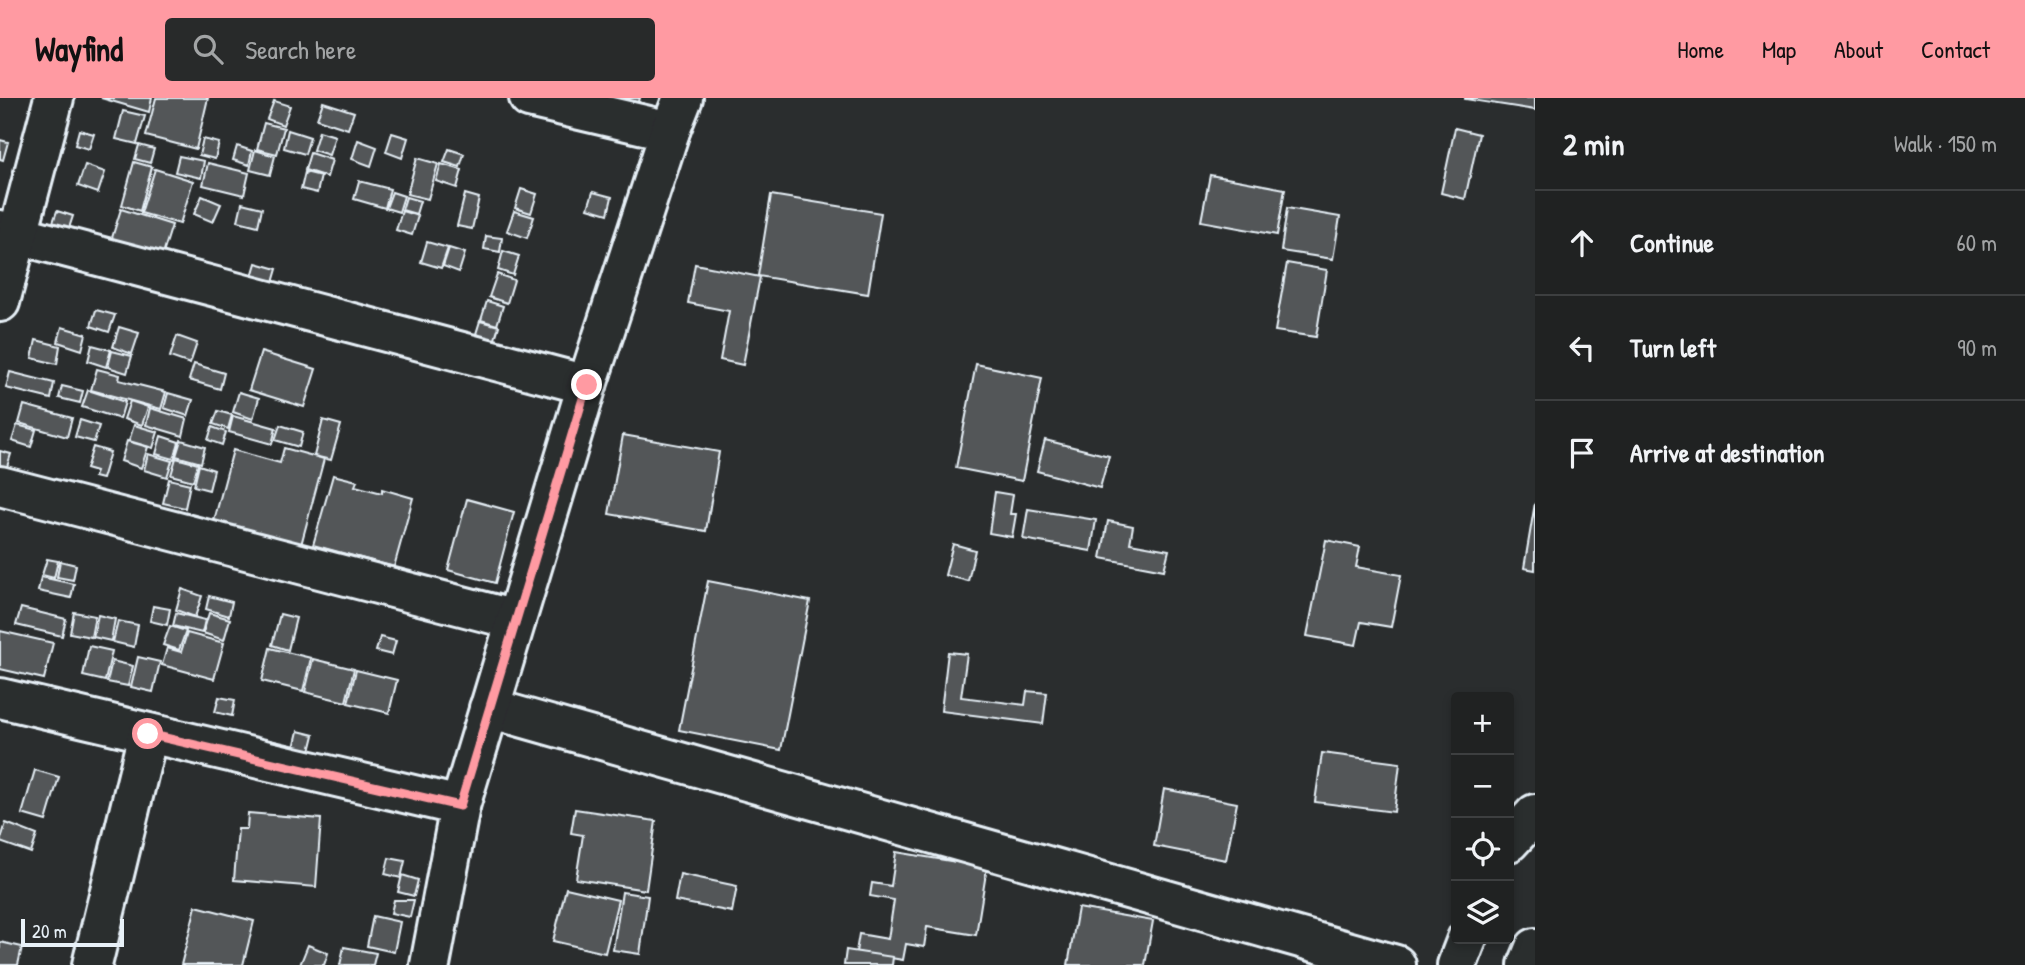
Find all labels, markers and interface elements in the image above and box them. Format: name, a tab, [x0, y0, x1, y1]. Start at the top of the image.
search box	[165, 18, 655, 81]
text: Wayfind	[35, 27, 123, 71]
icon: search	[189, 30, 227, 68]
text: Search here	[245, 32, 356, 67]
text: Home	[1677, 33, 1724, 65]
text: Map	[1762, 33, 1796, 65]
text: About	[1834, 33, 1883, 65]
text: Contact	[1921, 33, 1990, 65]
text: 2 min	[1563, 124, 1625, 164]
text: Walk · 150 m	[1894, 128, 1997, 159]
icon: ahead	[1563, 224, 1601, 262]
text: Continue	[1630, 225, 1714, 260]
text: 60 m	[1957, 227, 1997, 258]
icon: left	[1563, 329, 1601, 367]
text: Turn left	[1630, 330, 1716, 365]
text: 90 m	[1957, 332, 1997, 363]
route end	[571, 369, 602, 400]
icon: arrive	[1563, 434, 1601, 472]
text: Arrive at destination	[1630, 435, 1825, 470]
map controls	[1451, 692, 1514, 944]
button: +	[1451, 692, 1514, 755]
route start	[132, 718, 163, 749]
button: −	[1451, 755, 1514, 818]
button: locate	[1451, 818, 1514, 881]
button: layers	[1451, 881, 1514, 944]
scale bar	[21, 916, 124, 948]
text: 20 m	[32, 918, 67, 944]

